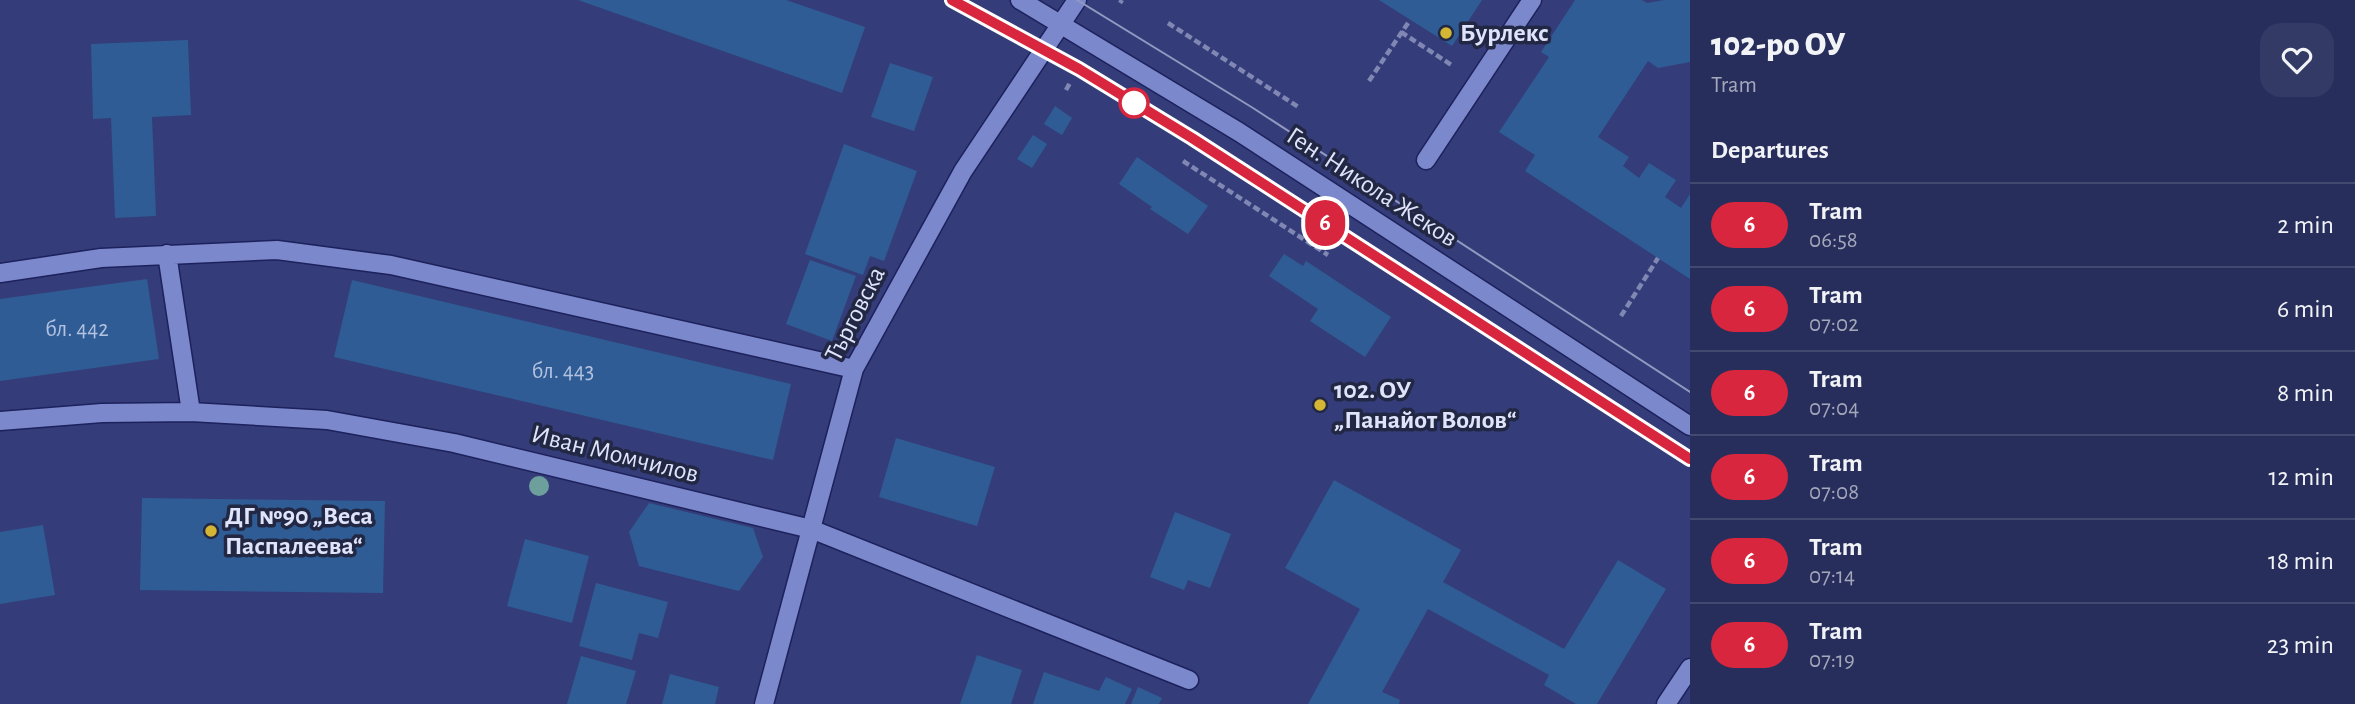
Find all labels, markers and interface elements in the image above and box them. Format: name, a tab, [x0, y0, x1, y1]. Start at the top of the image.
place label: Бурлекс	[1460, 20, 1549, 46]
button: heart	[2260, 23, 2334, 97]
marker: Бурлекс	[1438, 25, 1454, 41]
text: 102-ро ОУ	[1711, 29, 1846, 62]
text: Tram	[1711, 74, 1757, 97]
unlabelled marker	[1119, 88, 1149, 118]
street label: Ген. Никола Жеков	[1282, 122, 1462, 252]
text: Departures	[1711, 137, 1829, 163]
text: Tram	[1809, 198, 1863, 224]
line badge: 6	[1302, 200, 1348, 246]
text: 6	[1319, 211, 1331, 235]
text: 2 min	[2277, 212, 2334, 238]
text: 6	[1744, 213, 1755, 237]
text: 06:58	[1809, 229, 1858, 252]
street label: Търговска	[820, 263, 890, 365]
text: Tram	[1809, 282, 1863, 308]
text: 6 min	[2277, 296, 2334, 322]
text: 6	[1744, 297, 1755, 321]
text: 07:02	[1809, 313, 1859, 336]
house number: бл. 442	[45, 318, 109, 341]
house number: бл. 443	[532, 360, 594, 383]
text: Tram	[1809, 366, 1863, 392]
place label: 102. ОУ „Панайот Волов“	[1334, 377, 1517, 433]
text: 8 min	[2277, 380, 2334, 406]
text: 6	[1744, 381, 1755, 405]
marker: 102. ОУ „Панайот Волов“	[1312, 397, 1328, 413]
text: 07:04	[1809, 397, 1859, 420]
street label: Иван Момчилов	[529, 421, 701, 487]
text: Tram	[1809, 450, 1863, 476]
text: 12 min	[2268, 464, 2334, 490]
text: 6	[1744, 465, 1755, 489]
text: 07:08	[1809, 481, 1859, 504]
place label: ДГ №90 „Веса Паспалеева“	[225, 503, 373, 559]
marker: ДГ №90 „Веса Паспалеева“	[203, 523, 219, 539]
text: Tram	[1809, 534, 1863, 560]
text: 18 min	[2268, 548, 2334, 574]
text: 6	[1744, 549, 1755, 573]
text: 07:14	[1809, 565, 1855, 588]
text: Tram	[1809, 618, 1863, 644]
text: 23 min	[2267, 632, 2334, 658]
text: 6	[1744, 633, 1755, 657]
text: 07:19	[1809, 649, 1855, 672]

